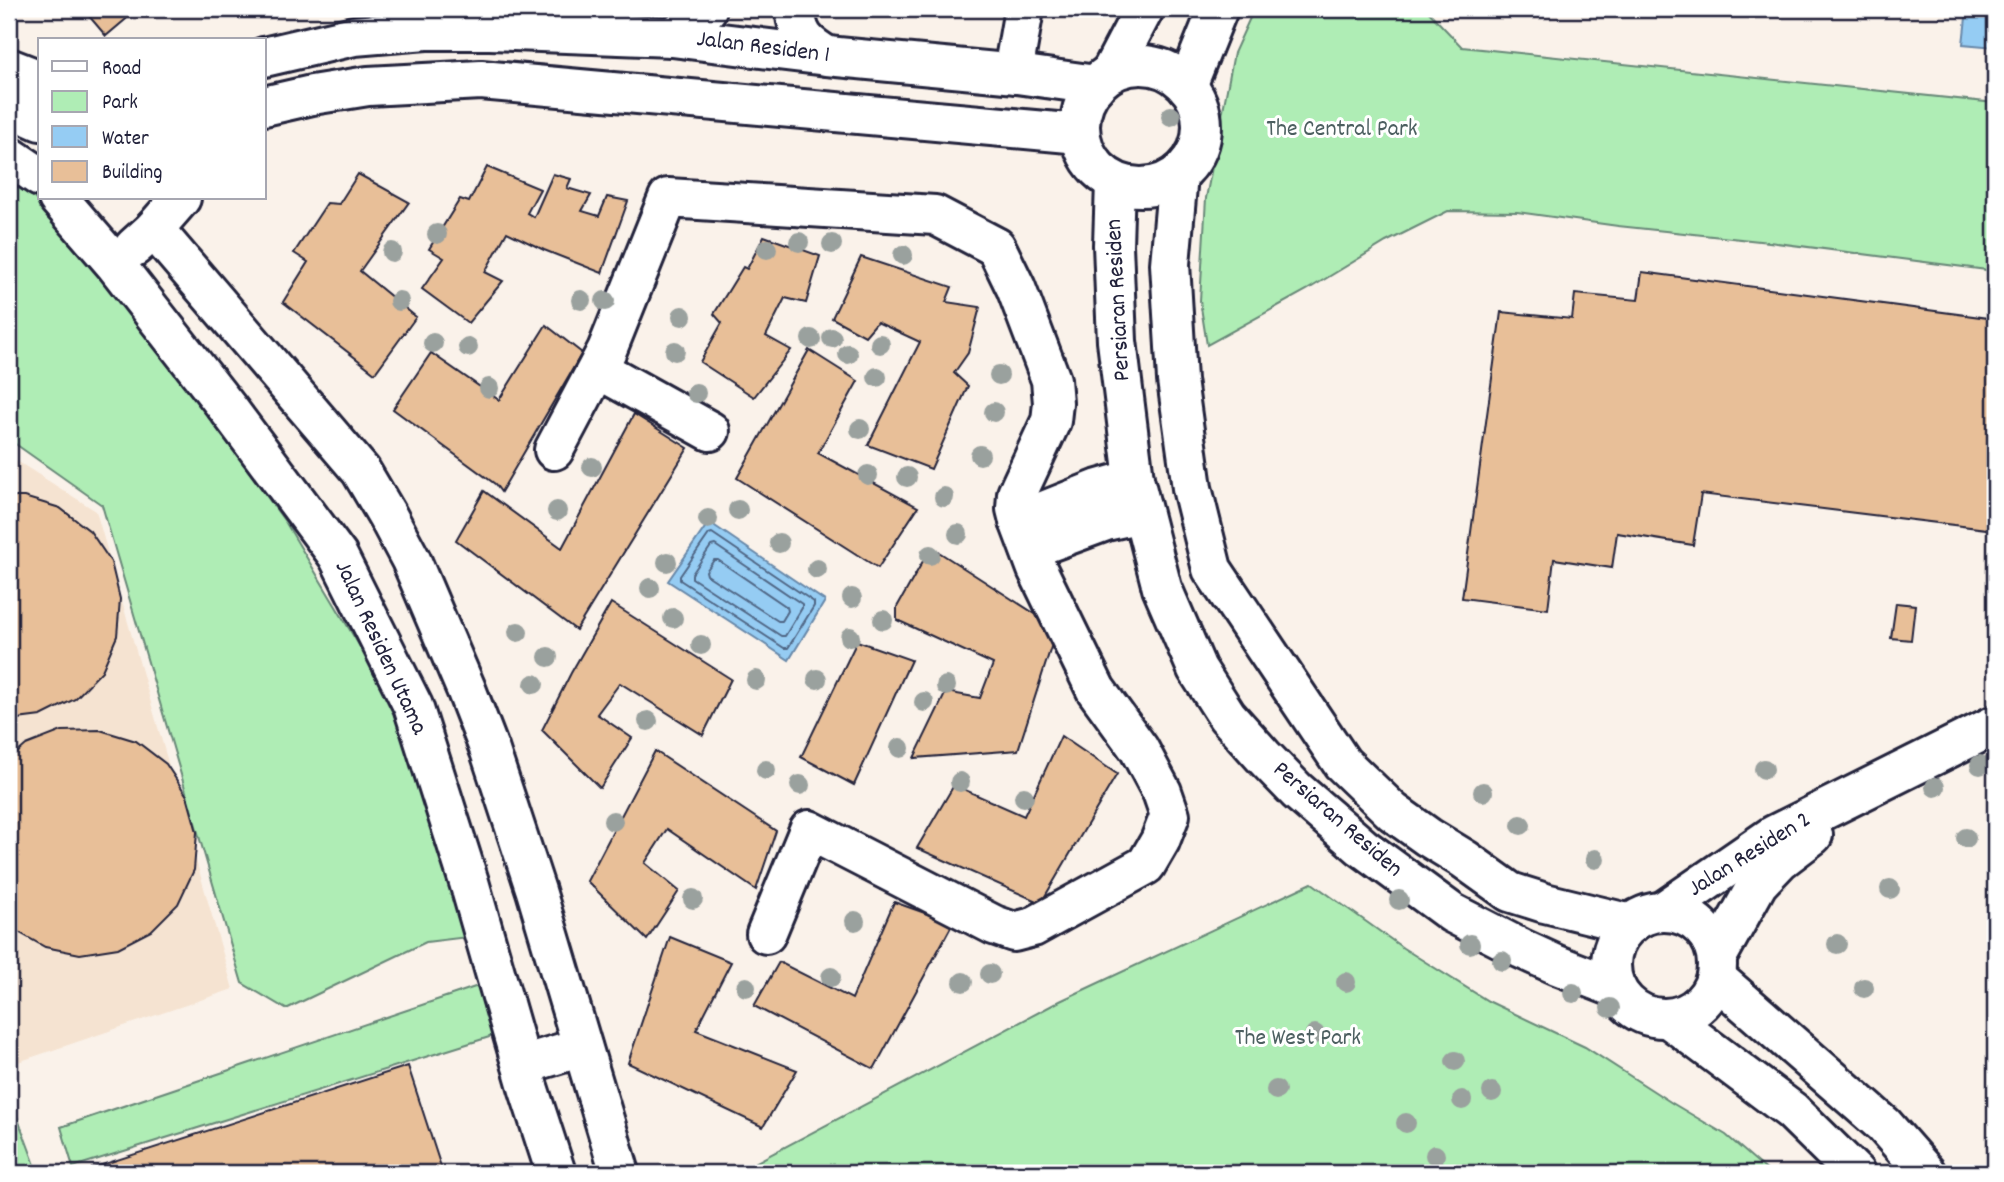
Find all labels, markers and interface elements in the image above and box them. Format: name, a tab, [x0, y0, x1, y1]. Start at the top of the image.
street label: Jalan Residen 1	[694, 23, 832, 73]
legend	[38, 38, 266, 200]
text: Road	[102, 55, 141, 85]
text: Park	[102, 89, 138, 119]
park label: The Central Park	[1266, 113, 1418, 147]
text: Water	[102, 125, 149, 155]
text: Building	[102, 159, 162, 189]
street label: Persiaran Residen	[1098, 218, 1140, 382]
street label: Jalan Residen Utama	[325, 556, 435, 741]
street label: Persiaran Residen	[1265, 754, 1409, 886]
street label: Jalan Residen 2	[1682, 804, 1818, 906]
park label: The West Park	[1235, 1022, 1361, 1056]

